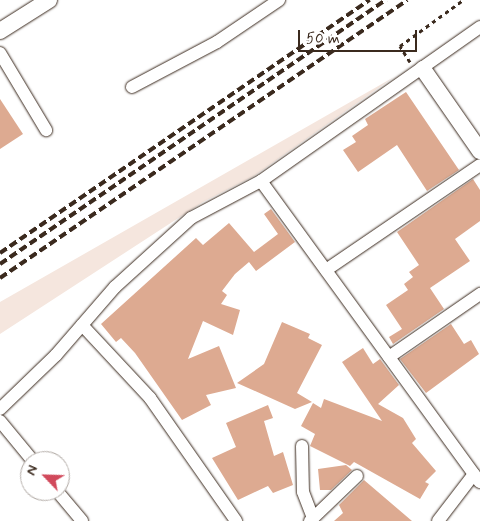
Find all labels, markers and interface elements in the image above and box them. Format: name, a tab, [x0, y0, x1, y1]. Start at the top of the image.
scale bar	[300, 20, 419, 52]
text: 50 m	[306, 29, 340, 49]
north arrow	[20, 451, 70, 501]
text: N	[22, 462, 42, 478]

